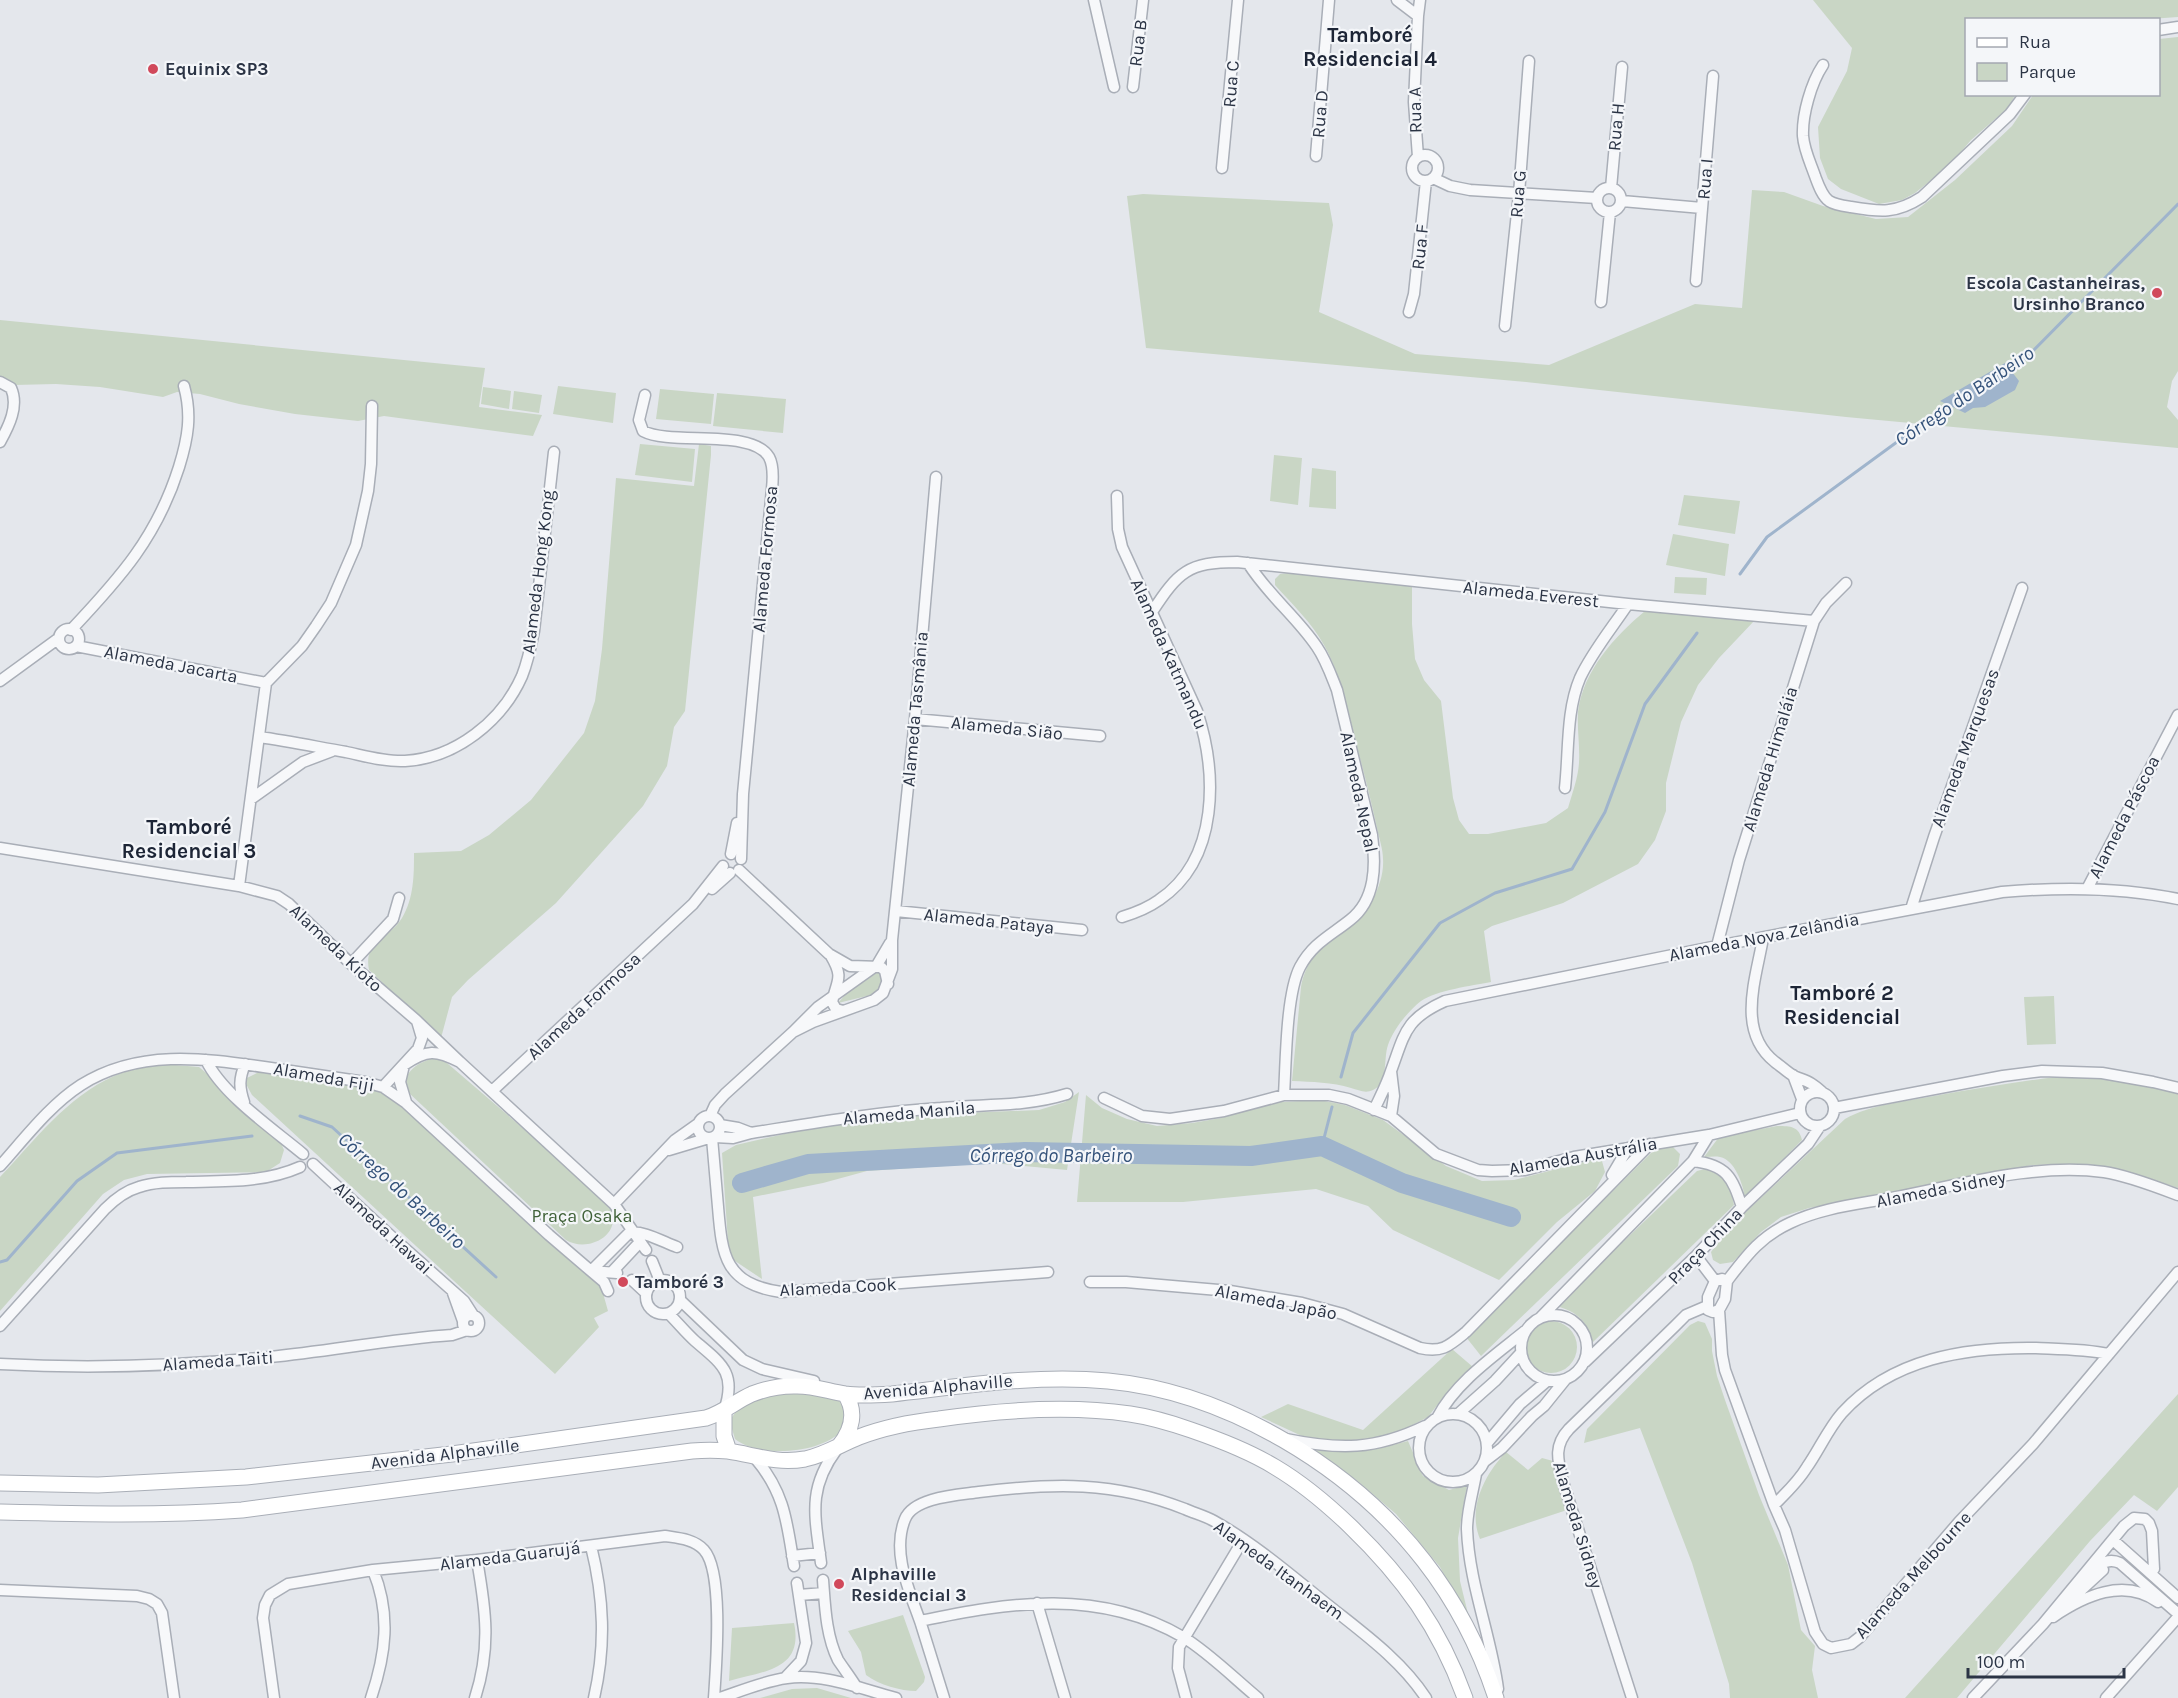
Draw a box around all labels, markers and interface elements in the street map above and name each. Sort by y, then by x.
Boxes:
street label: Rua B [1124,18,1152,68]
legend [1965,18,2160,96]
district label: Tamboré Residencial 4 [1303,23,1438,71]
text: Rua [2019,31,2051,53]
place label: Equinix SP3 [165,58,268,80]
street label: Rua C [1218,60,1244,108]
text: Parque [2019,61,2076,83]
marker: Equinix SP3 [146,62,160,76]
street label: Rua A [1404,87,1426,133]
street label: Rua D [1307,89,1333,139]
street label: Rua H [1603,102,1629,152]
street label: Rua I [1692,158,1718,200]
street label: Rua G [1505,169,1531,219]
street label: Rua F [1407,223,1433,271]
place label: Escola Castanheiras, Ursinho Branco [1966,272,2145,315]
marker: Escola Castanheiras, Ursinho Branco [2150,286,2164,300]
water label: Córrego do Barbeiro [1890,341,2038,451]
street label: Alameda Formosa [748,485,782,633]
street label: Alameda Hong Kong [517,489,559,655]
street label: Alameda Katmandu [1126,575,1212,733]
street label: Alameda Everest [1462,576,1600,612]
street label: Alameda Tasmânia [897,630,933,788]
street label: Alameda Jacarta [102,640,240,688]
street label: Alameda Marquesas [1926,666,2004,830]
street label: Alameda Himaláia [1737,684,1803,834]
street label: Alameda Sião [950,711,1064,745]
street label: Alameda Nepal [1335,729,1383,855]
street label: Alameda Páscoa [2084,752,2164,882]
district label: Tamboré Residencial 3 [122,815,256,863]
street label: Alameda Kioto [285,899,387,997]
street label: Alameda Pataya [923,903,1055,939]
street label: Alameda Nova Zelândia [1667,908,1861,966]
street label: Alameda Formosa [523,948,645,1064]
district label: Tamboré 2 Residencial [1784,981,1900,1029]
street label: Alameda Fiji [272,1057,376,1097]
street label: Alameda Manila [842,1096,976,1130]
water label: Córrego do Barbeiro [333,1127,470,1254]
street label: Alameda Austrália [1507,1132,1659,1180]
water label: Córrego do Barbeiro [970,1144,1133,1167]
street label: Alameda Sidney [1874,1166,2008,1212]
street label: Alameda Hawai [329,1177,437,1279]
street label: Praça China [1663,1203,1747,1289]
park label: Praça Osaka [532,1205,632,1227]
place label: Tamboré 3 [635,1271,724,1293]
street label: Alameda Cook [779,1273,897,1301]
marker: Tamboré 3 [616,1275,630,1289]
street label: Alameda Japão [1213,1279,1339,1325]
street label: Alameda Taiti [162,1346,274,1376]
street label: Avenida Alphaville [862,1370,1014,1404]
street label: Avenida Alphaville [369,1434,521,1474]
street label: Alameda Sidney [1548,1459,1608,1592]
street label: Alameda Melbourne [1850,1507,1976,1643]
street label: Alameda Itanhaem [1210,1515,1348,1625]
street label: Alameda Guarujá [438,1536,582,1576]
place label: Alphaville Residencial 3 [851,1563,967,1606]
marker: Alphaville Residencial 3 [832,1577,846,1591]
scale bar [1968,1641,2124,1679]
text: 100 m [1977,1651,2025,1673]

